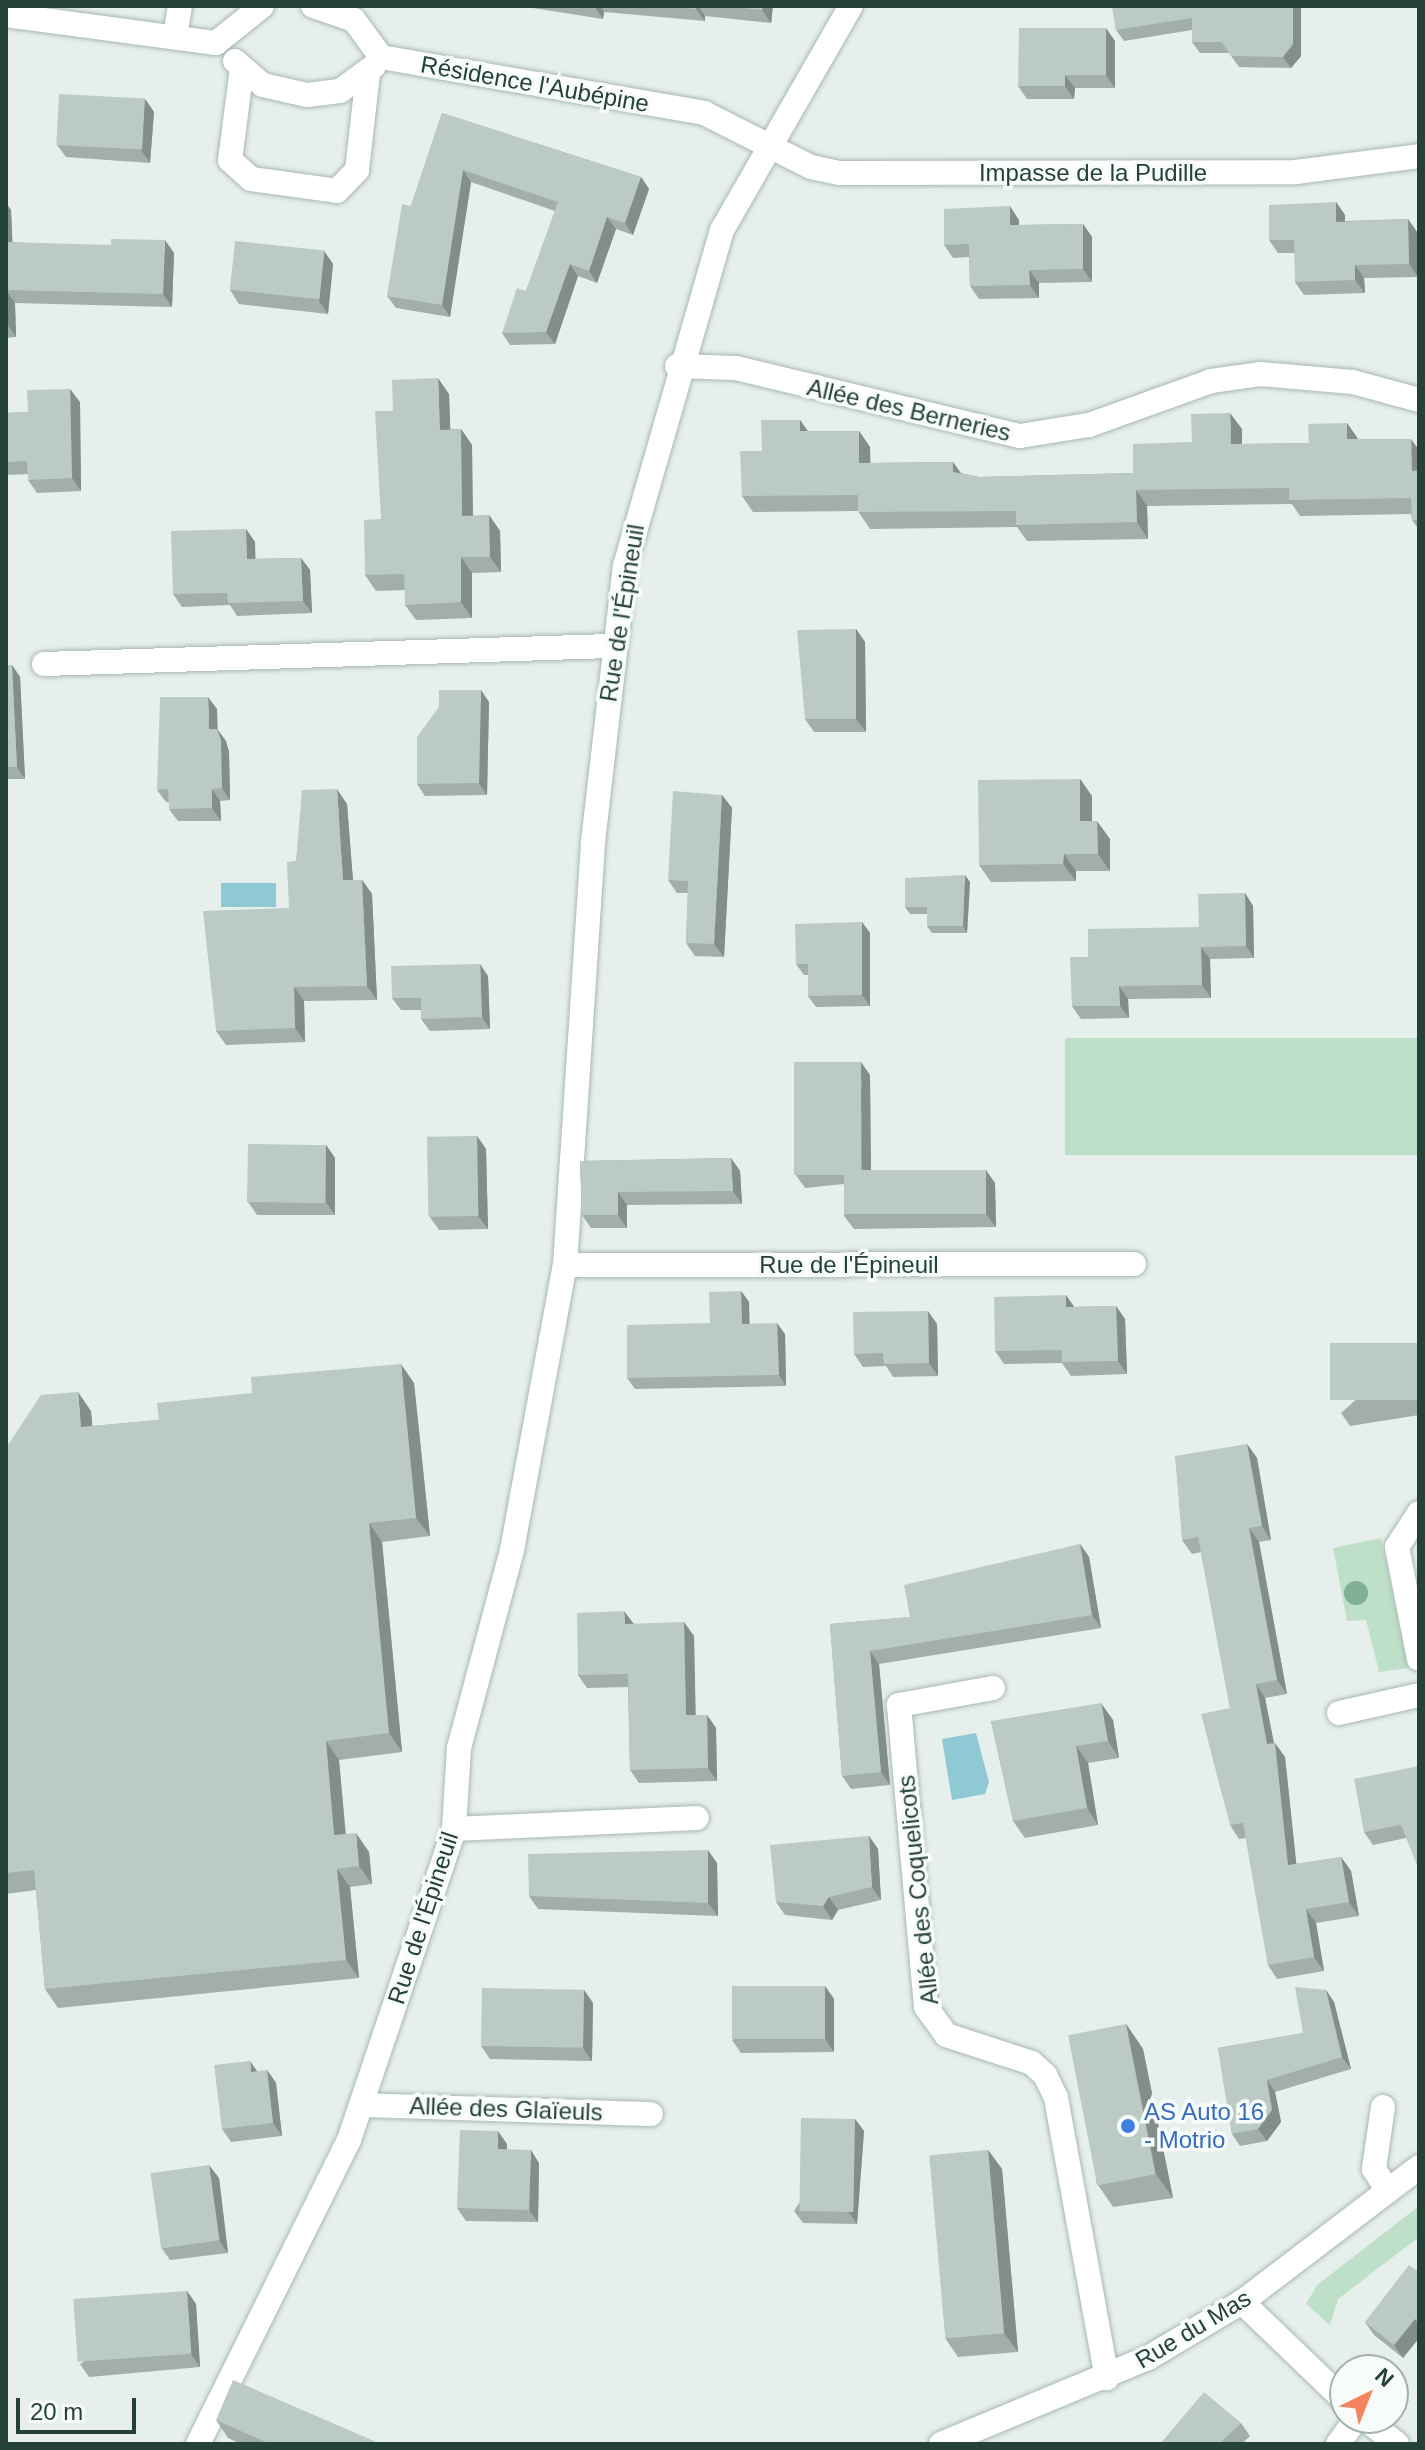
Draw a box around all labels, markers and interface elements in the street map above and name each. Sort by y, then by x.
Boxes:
street label: Résidence l'Aubépine [419,50,651,118]
street label: Impasse de la Pudille [979,159,1207,187]
street label: Allée des Berneries [804,373,1014,447]
street label: Rue de l'Épineuil [594,522,650,704]
street label: Rue de l'Épineuil [759,1251,939,1279]
street label: Allée des Coquelicots [892,1774,944,2006]
street label: Rue de l'Épineuil [382,1828,464,2008]
street label: Allée des Glaïeuls [409,2091,603,2127]
place label: AS Auto 16 - Motrio [1144,2098,1265,2154]
marker: AS Auto 16 - Motrio [1119,2117,1137,2135]
street label: Rue du Mas [1130,2283,1256,2375]
north arrow [1329,2354,1409,2434]
text: N [1370,2363,1399,2392]
scale bar [20,2382,140,2432]
text: 20 m [30,2398,83,2425]

